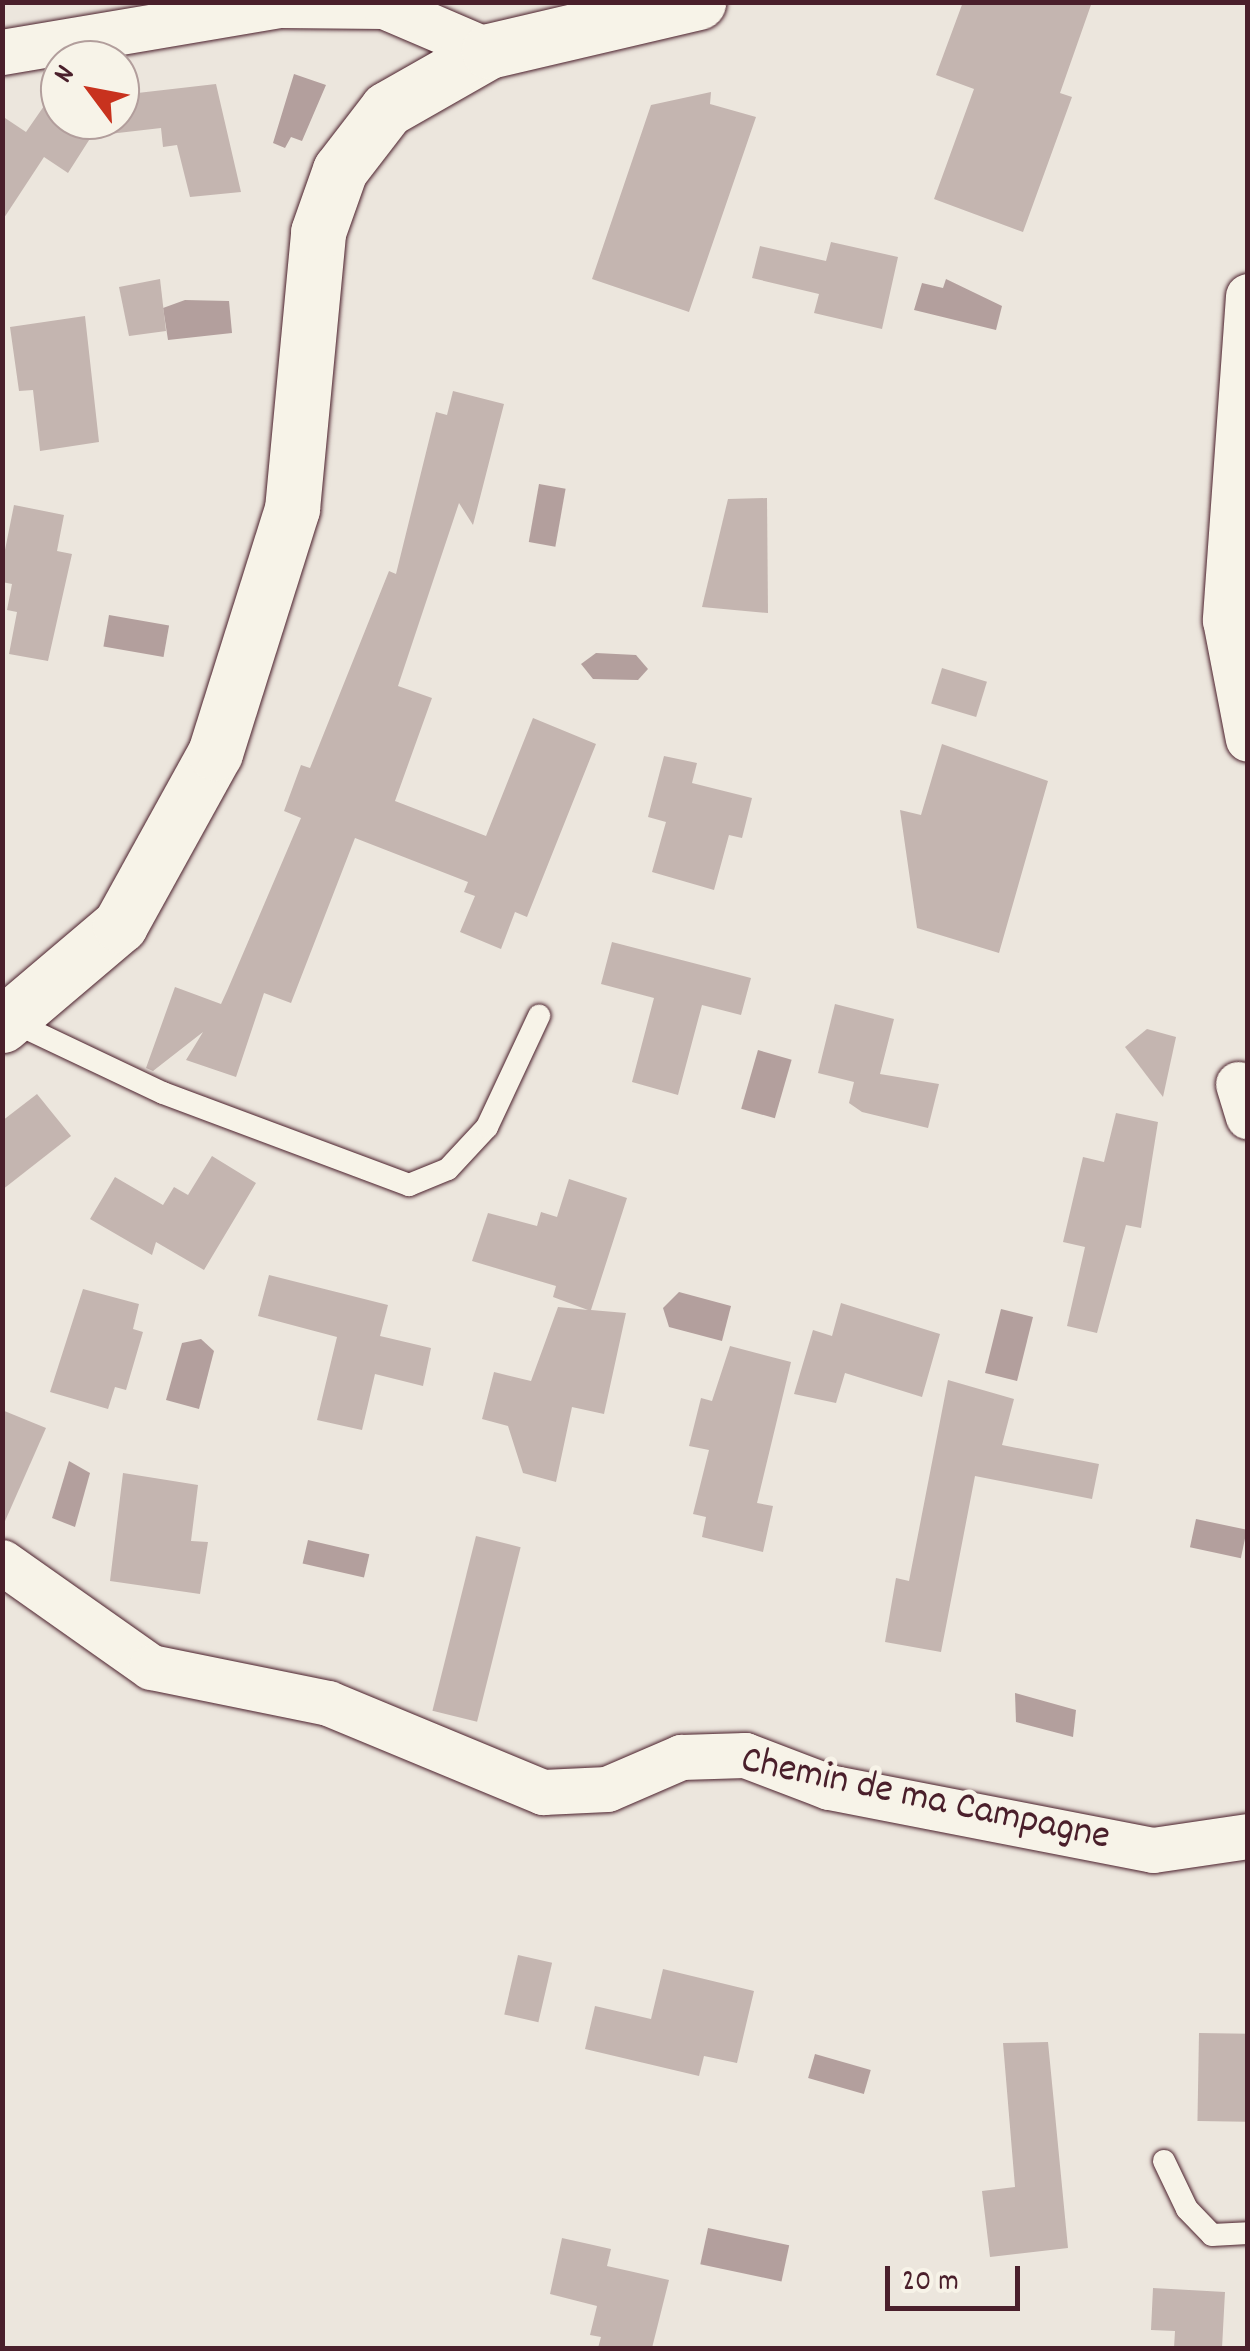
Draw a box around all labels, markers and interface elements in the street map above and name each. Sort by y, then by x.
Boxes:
north arrow [40,40,140,140]
text: N [46,59,87,92]
street label: Chemin de ma Campagne [736,1738,1114,1864]
scale bar [890,2246,1025,2308]
text: 20 m [902,2262,959,2305]

